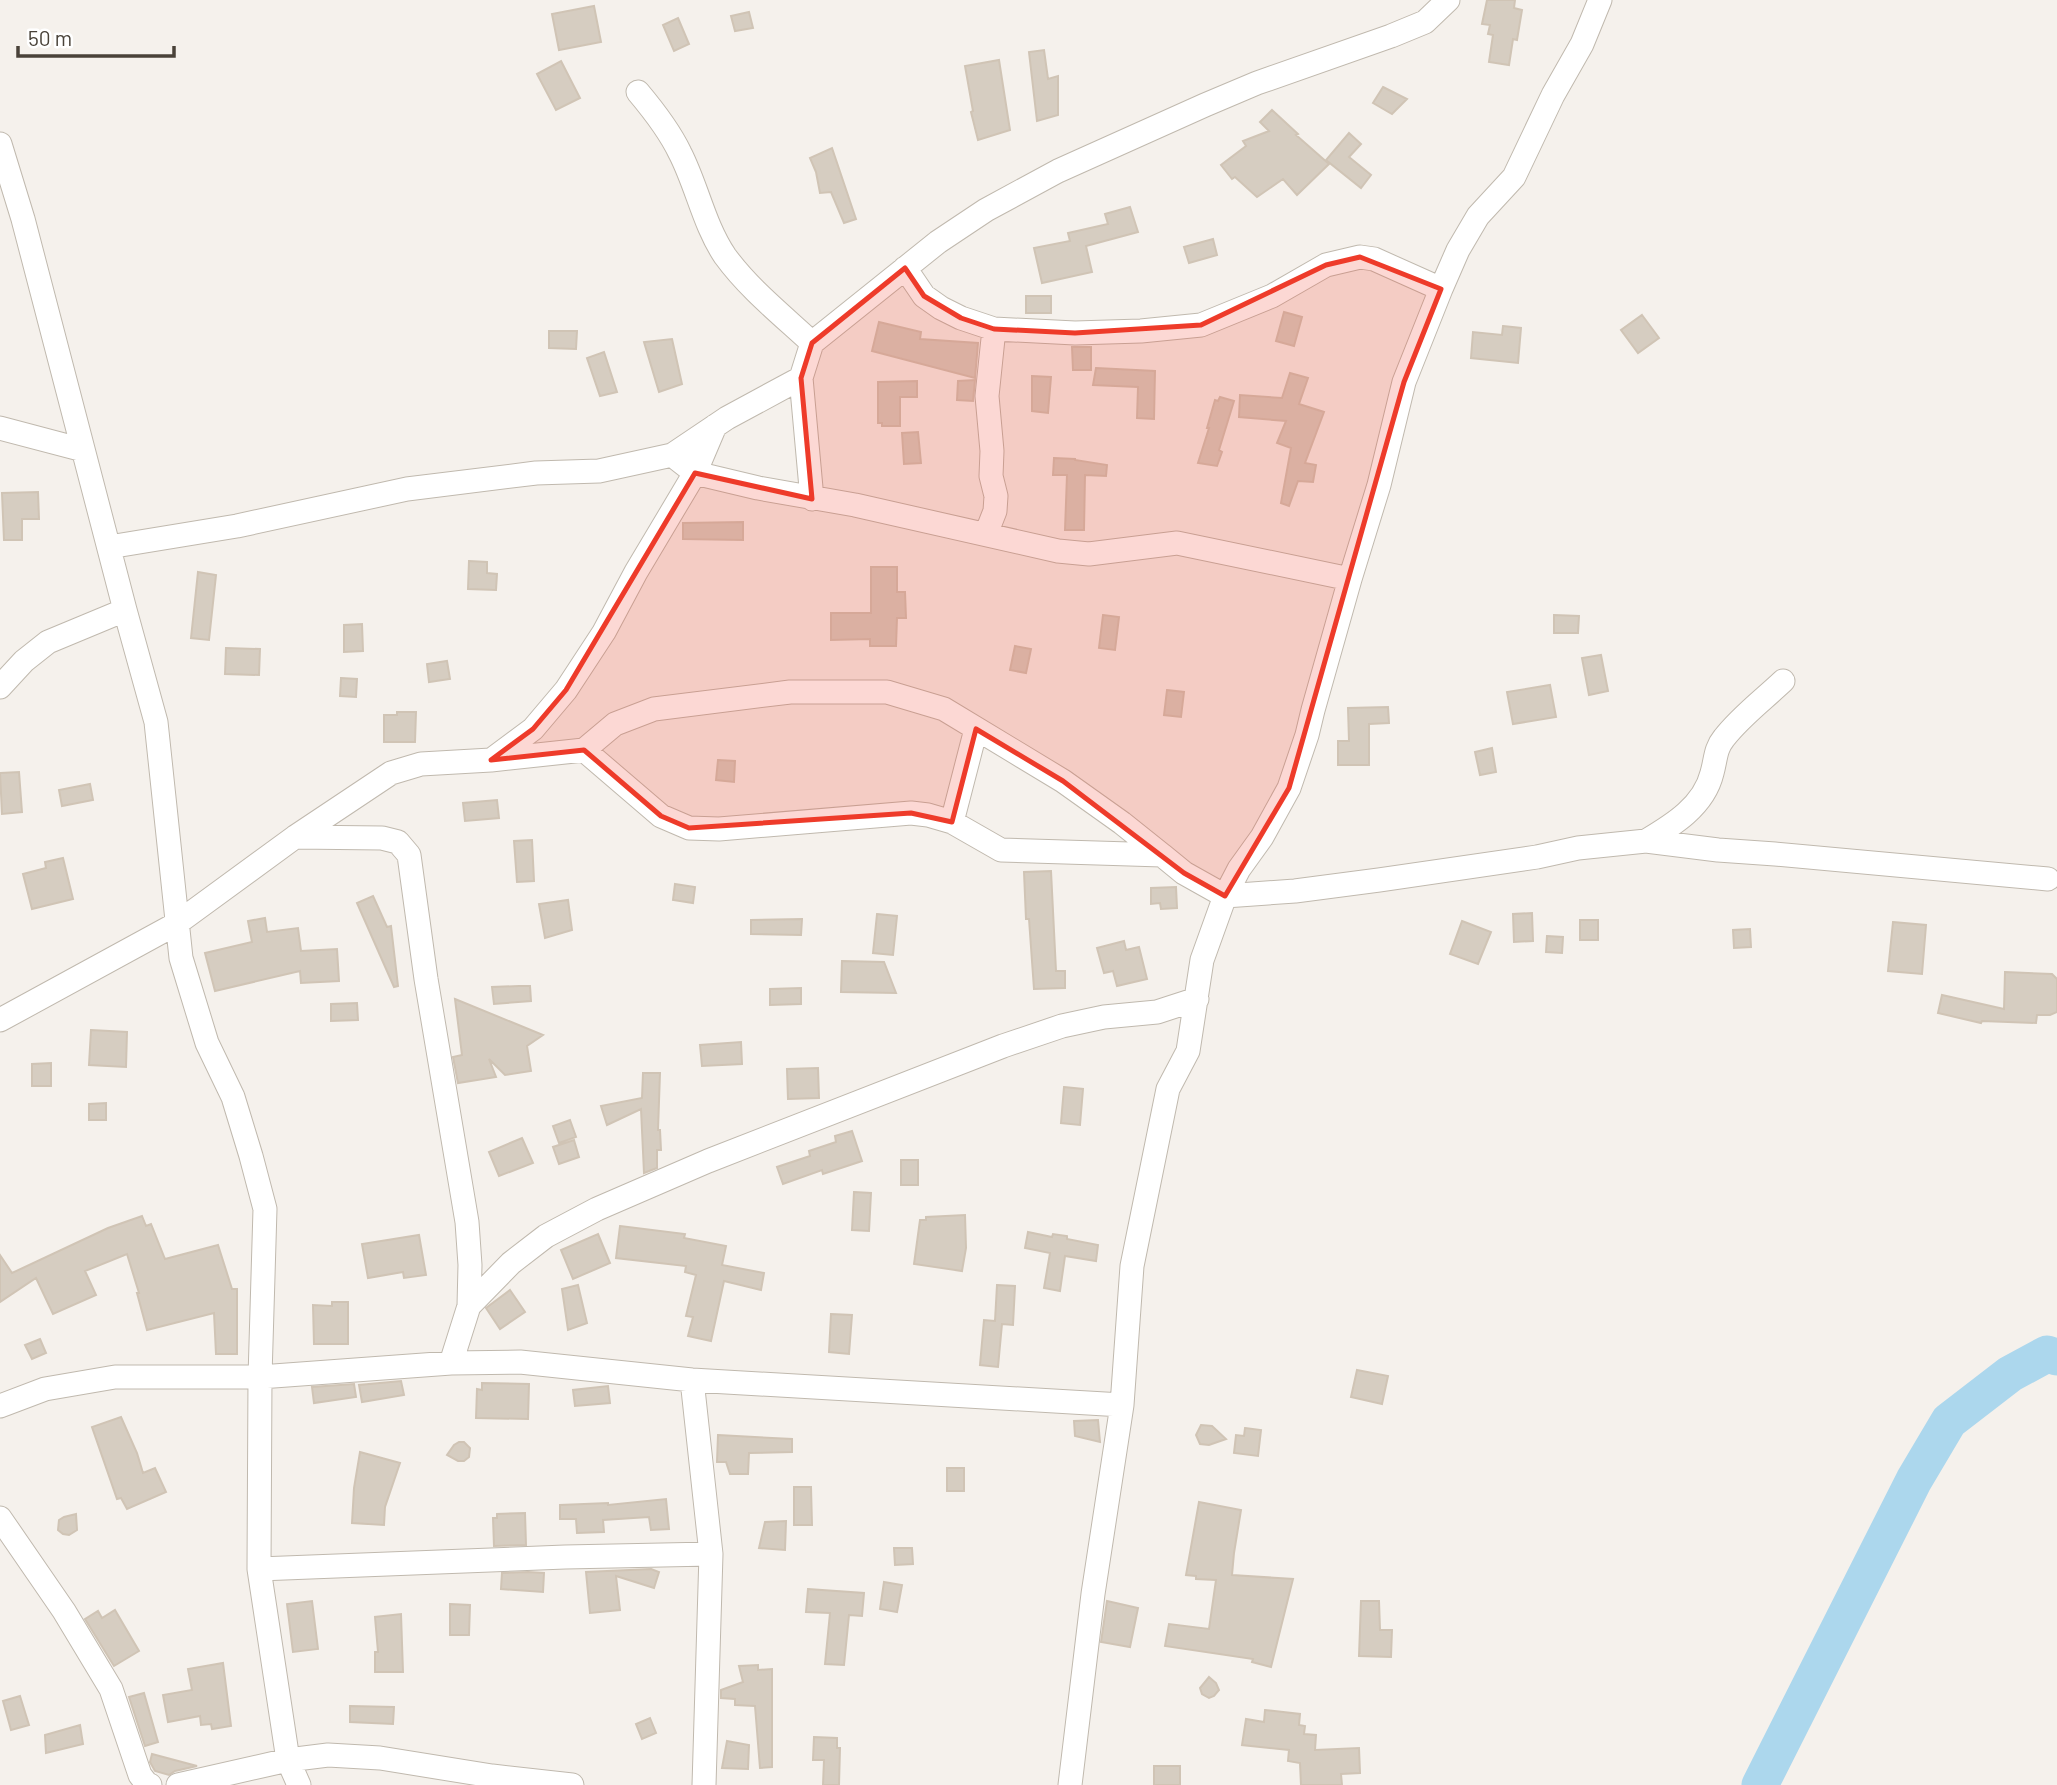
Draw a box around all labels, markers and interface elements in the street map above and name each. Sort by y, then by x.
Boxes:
scale bar [18,14,173,58]
text: 50 m [28,25,72,50]

